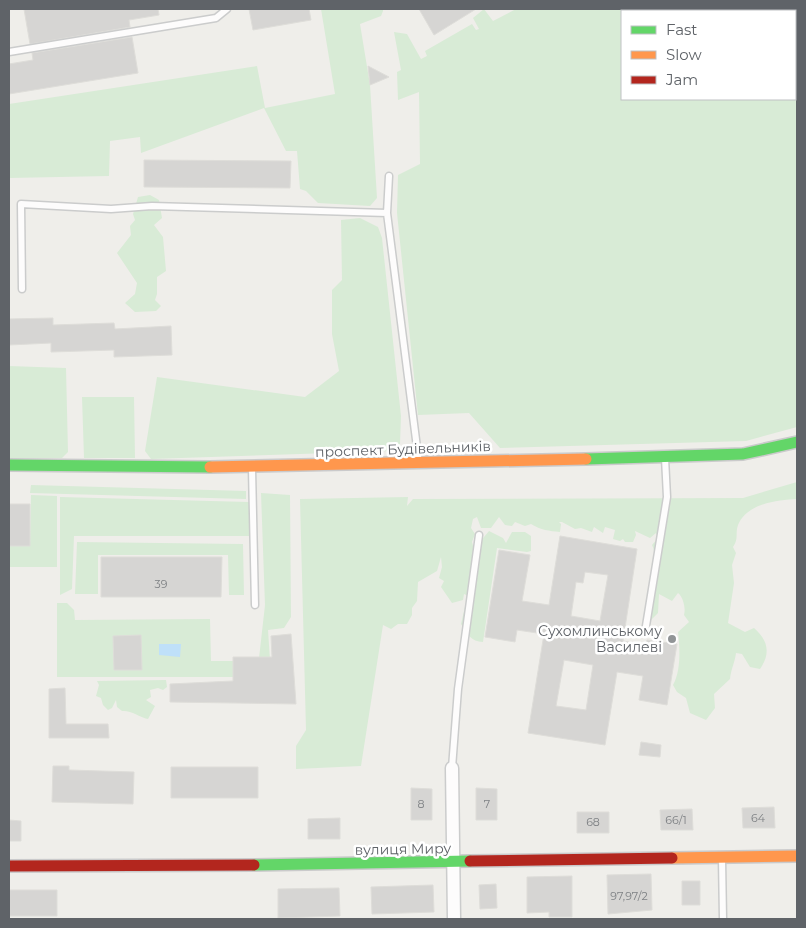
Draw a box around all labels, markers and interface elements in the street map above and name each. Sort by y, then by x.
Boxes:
legend [621,10,796,100]
text: Fast [666,20,697,39]
text: Slow [666,45,702,64]
text: Jam [665,70,698,89]
street label: проспект Будівельників [315,437,491,461]
house number: 39 [155,577,168,591]
place label: Сухомлинському Василеві [538,622,662,656]
marker: Сухомлинському Василеві [666,633,678,645]
house number: 8 [417,797,425,811]
house number: 7 [484,797,490,811]
house number: 64 [751,811,766,825]
house number: 66/1 [665,813,687,827]
house number: 68 [586,815,600,829]
street label: вулиця Миру [355,839,452,859]
house number: 97,97/2 [610,889,648,903]

